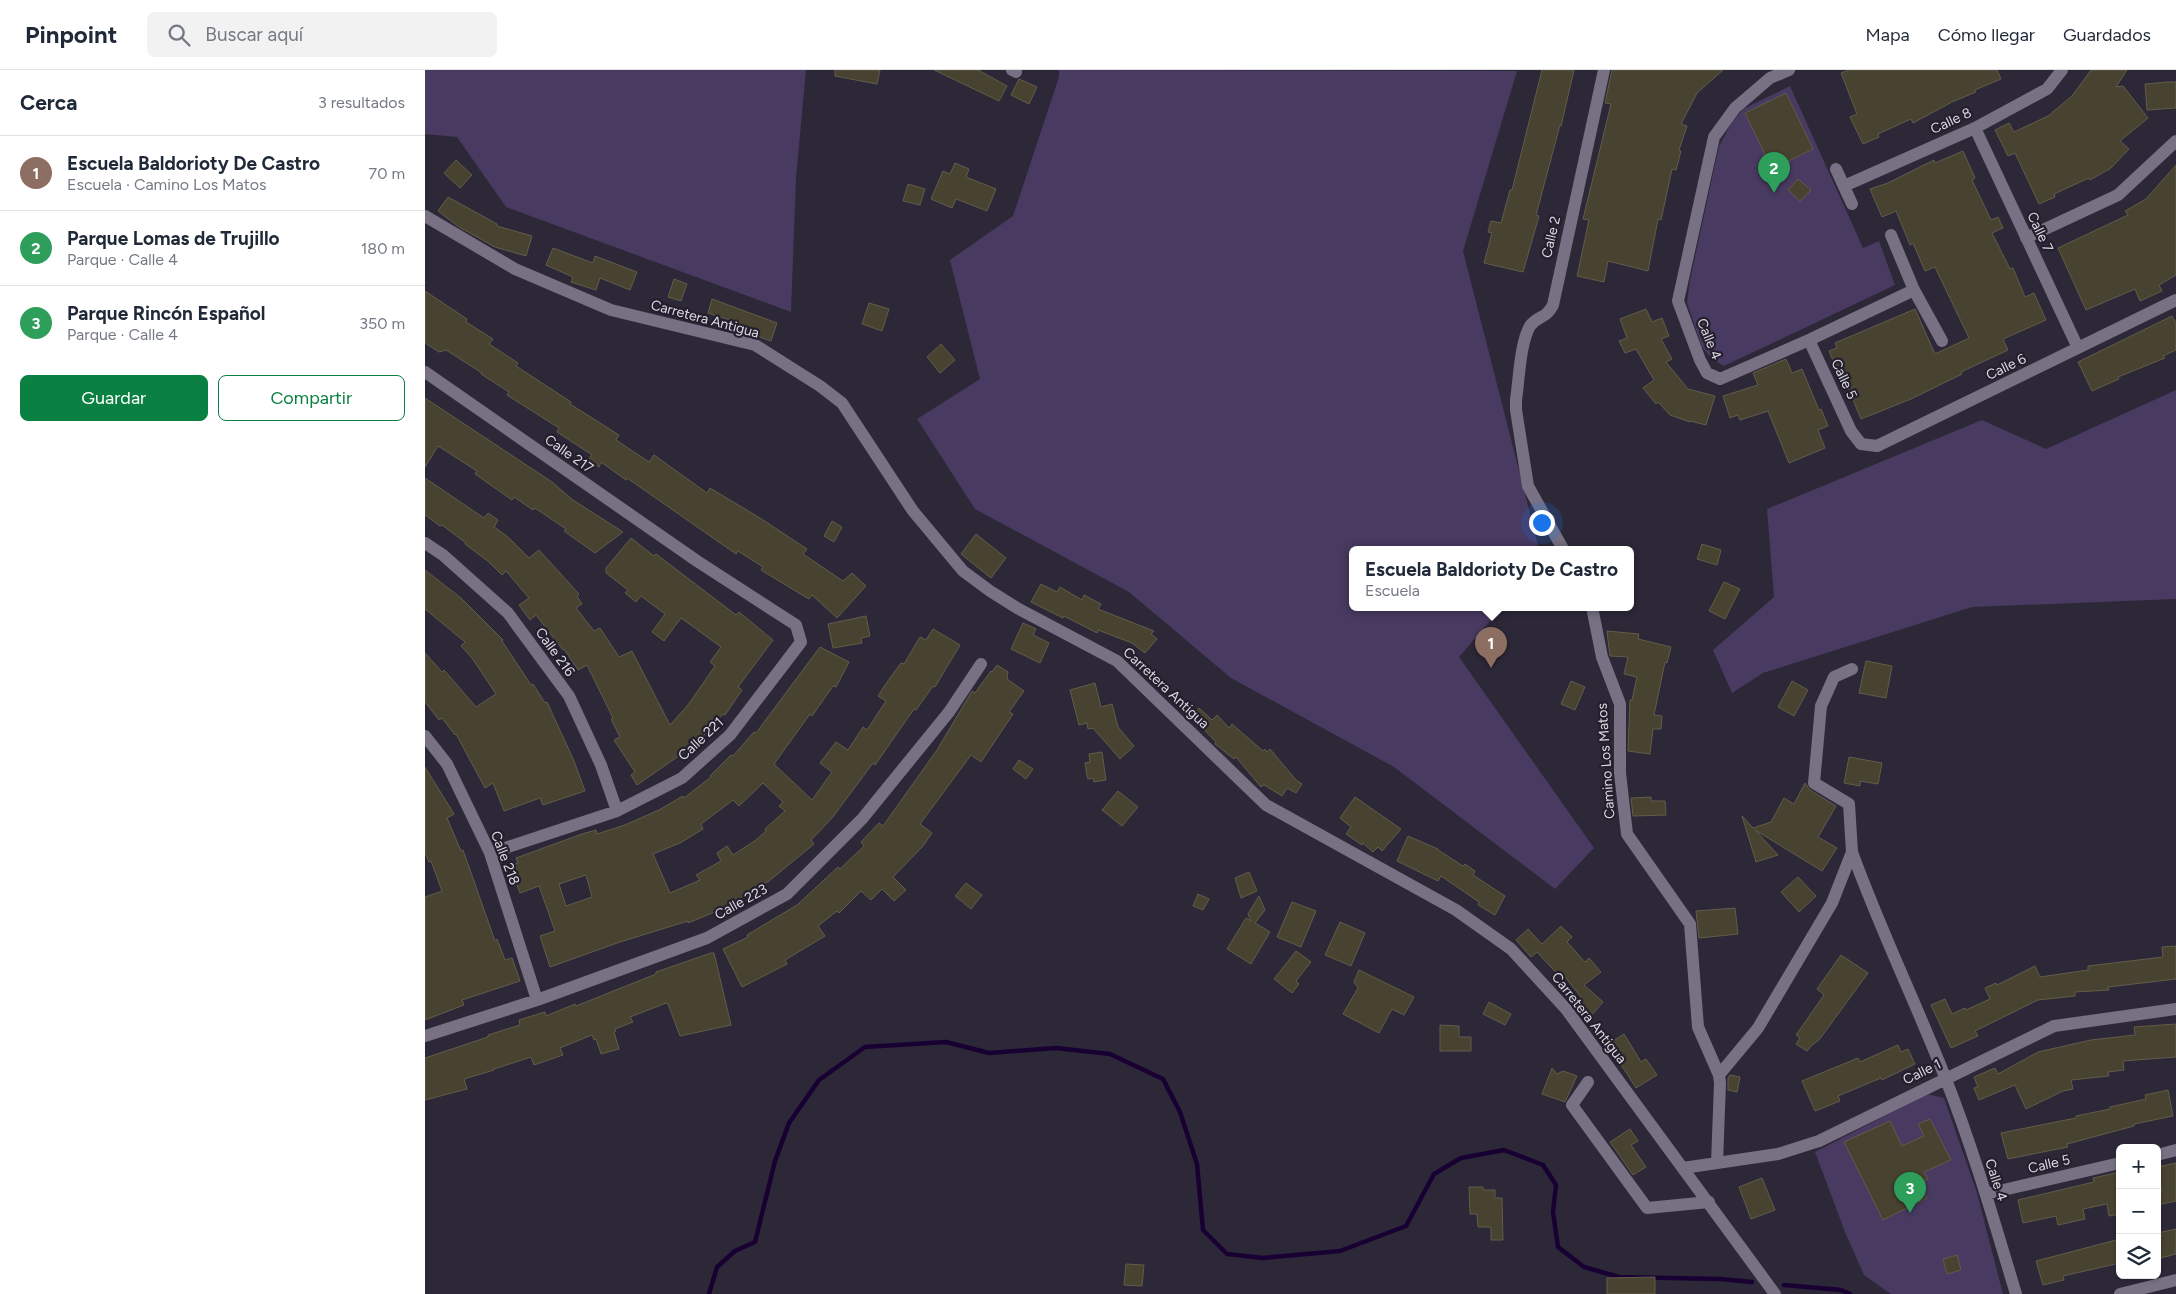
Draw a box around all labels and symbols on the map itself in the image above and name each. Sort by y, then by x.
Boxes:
street label: Calle 8 [1928,104,1974,138]
pin: 2 [1758,152,1790,193]
street label: Calle 7 [2023,209,2057,255]
street label: Calle 2 [1538,214,1564,260]
street label: Carretera Antigua [649,296,761,342]
street label: Calle 4 [1693,316,1725,362]
street label: Calle 6 [1983,350,2029,384]
street label: Calle 5 [1827,356,1861,402]
street label: Calle 217 [541,431,597,477]
your location [1529,510,1555,536]
street label: Calle 216 [532,624,578,680]
pin: 1 [1475,627,1507,668]
street label: Carretera Antigua [1119,644,1213,732]
street label: Camino Los Matos [1593,703,1619,819]
street label: Calle 221 [675,714,727,764]
street label: Calle 218 [487,828,523,888]
street label: Calle 223 [712,881,770,923]
street label: Carretera Antigua [1548,969,1630,1067]
street label: Calle 1 [1900,1056,1944,1088]
street label: Calle 5 [2026,1151,2072,1177]
street label: Calle 4 [1981,1157,2011,1203]
pin: 3 [1894,1172,1926,1213]

